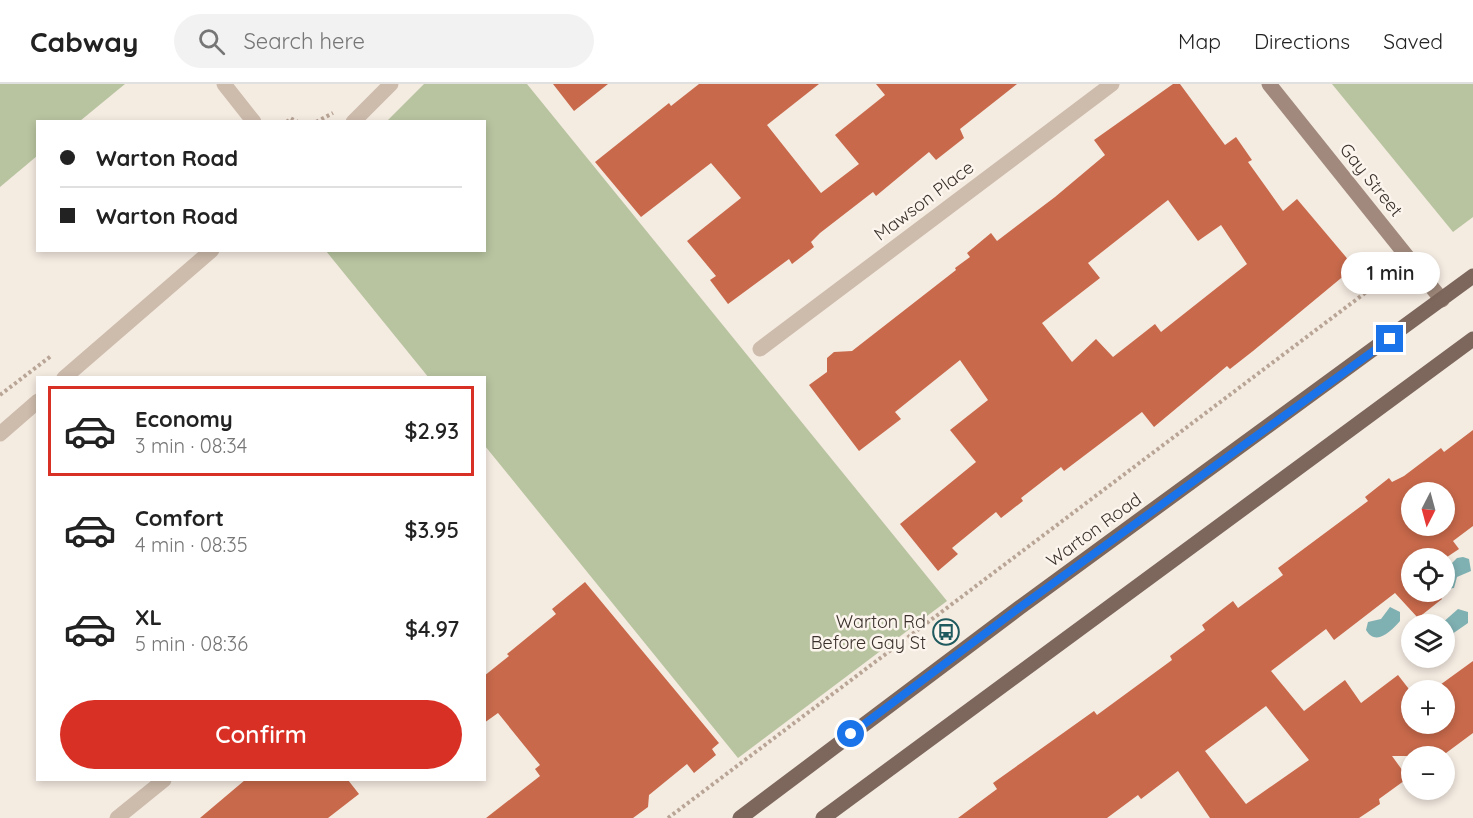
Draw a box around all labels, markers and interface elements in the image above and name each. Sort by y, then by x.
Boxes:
search box [174,14,594,68]
text: Cabway [30,24,138,59]
icon: search [195,25,228,58]
text: Search here [243,27,365,55]
text: Map [1178,28,1221,54]
text: Directions [1254,28,1350,54]
text: Saved [1383,28,1443,54]
street label: Gay Street [1335,138,1408,221]
text: Warton Road [96,144,238,172]
street label: Mawson Place [869,156,978,246]
text: Warton Road [96,202,238,230]
callout: 1 min [1340,252,1440,294]
text: 1 min [1367,260,1414,285]
route end [1376,325,1403,352]
icon: car [63,404,117,458]
text: Economy [135,405,233,433]
text: $2.93 [405,417,459,445]
text: 3 min · 08:34 [135,433,247,458]
north arrow [1401,482,1455,536]
map controls [1401,482,1455,800]
street label: Warton Road [1042,487,1146,572]
icon: car [63,503,117,557]
text: Comfort [135,504,224,532]
text: $3.95 [405,516,459,544]
text: 4 min · 08:35 [135,532,248,557]
button: locate [1401,548,1455,602]
icon: car [63,602,117,656]
text: XL [135,603,162,631]
place label: Warton Rd Before Gay St [811,610,926,654]
button: layers [1401,614,1455,668]
text: $4.97 [405,615,459,643]
bus stop icon: Warton Rd Before Gay St [931,617,961,647]
text: 5 min · 08:36 [135,631,248,656]
button: + [1401,680,1455,734]
button: Confirm [60,700,462,769]
route start [837,720,864,747]
button: − [1401,746,1455,800]

